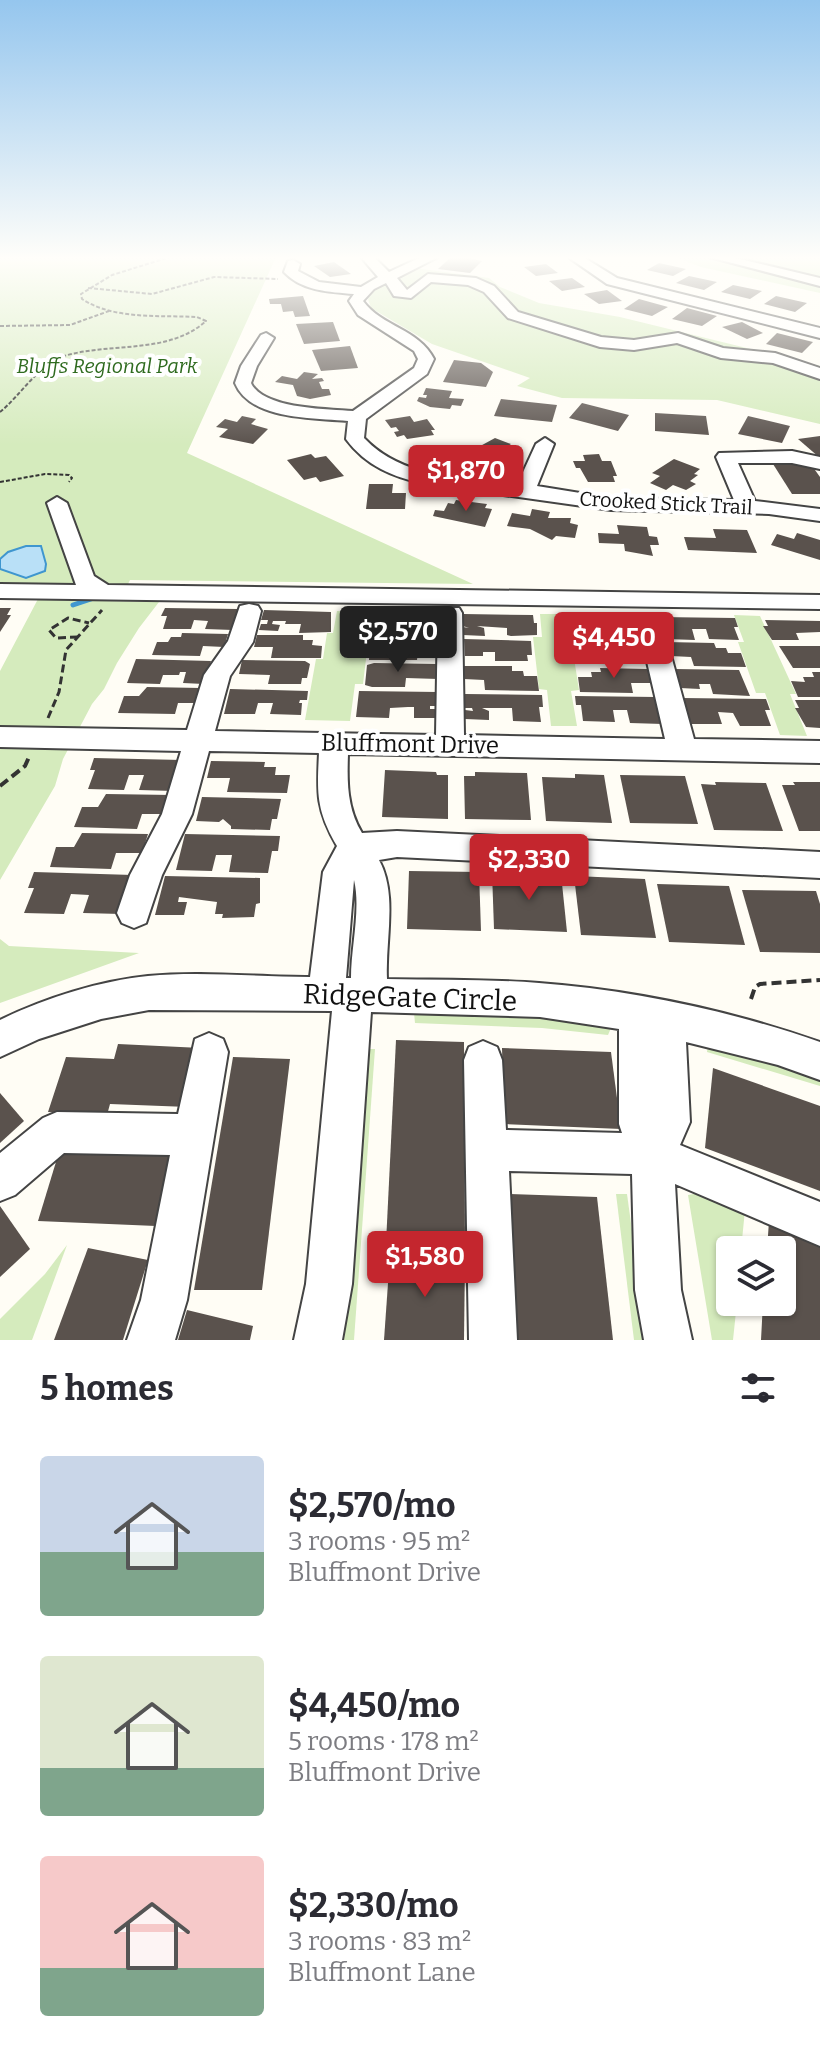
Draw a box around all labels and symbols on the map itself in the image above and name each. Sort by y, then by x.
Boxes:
park label: Bluffs Regional Park [16,354,198,378]
pin: $1,870 [401,445,531,513]
street label: Crooked Stick Trail [579,486,753,520]
pin: $2,570 [333,606,463,674]
pin: $4,450 [549,612,679,680]
street label: Bluffmont Drive [321,728,499,760]
pin: $2,330 [464,834,594,902]
street label: RidgeGate Circle [302,977,518,1018]
pin: $1,580 [360,1231,490,1299]

